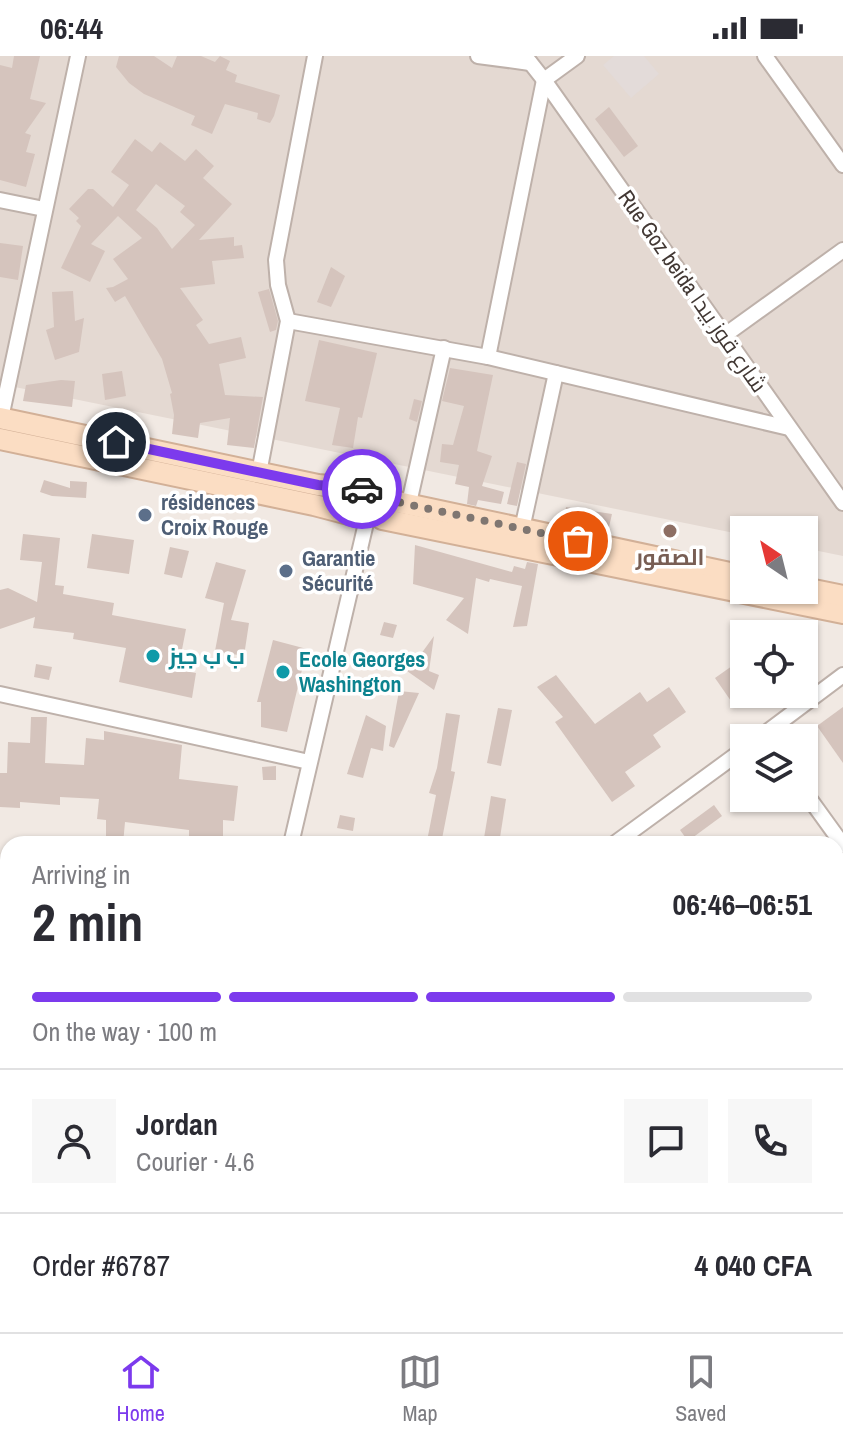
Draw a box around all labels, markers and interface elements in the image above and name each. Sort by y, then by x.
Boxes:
text: 06:44 [40,8,103,48]
street label: Rue Goz beida شارع قوز بيدا [612,184,774,398]
pin [82,408,150,476]
icon: home [94,420,138,464]
courier [322,449,402,529]
icon: car [340,467,384,511]
place label: résidences Croix Rouge [161,487,268,542]
marker: résidences Croix Rouge [136,506,154,524]
pin [544,507,612,575]
north arrow [730,516,818,604]
map controls [730,516,818,812]
icon: bag [556,519,600,563]
marker: الصقور [661,522,679,540]
place label: الصقور [635,542,704,572]
place label: Garantie Sécurité [302,543,375,598]
marker: Garantie Sécurité [277,562,295,580]
button: locate [730,620,818,708]
place label: ب ب جيز [168,641,245,671]
place label: Ecole Georges Washington [299,644,425,699]
marker: ب ب جيز [144,647,162,665]
marker: Ecole Georges Washington [274,663,292,681]
button: layers [730,724,818,812]
text: Arriving in [32,857,130,892]
text: 06:46–06:51 [673,884,812,924]
text: 2 min [32,887,143,957]
text: On the way · 100 m [32,1014,217,1049]
button: person [32,1099,116,1183]
button: chat [624,1099,708,1183]
button: phone [728,1099,812,1183]
text: Jordan [136,1104,218,1144]
text: Courier · 4.6 [136,1144,255,1179]
text: Order #6787 [32,1245,170,1285]
text: 4 040 CFA [694,1245,812,1285]
tab: Home [117,1350,165,1428]
tab: Map [398,1350,442,1428]
tab: Saved [675,1350,726,1428]

